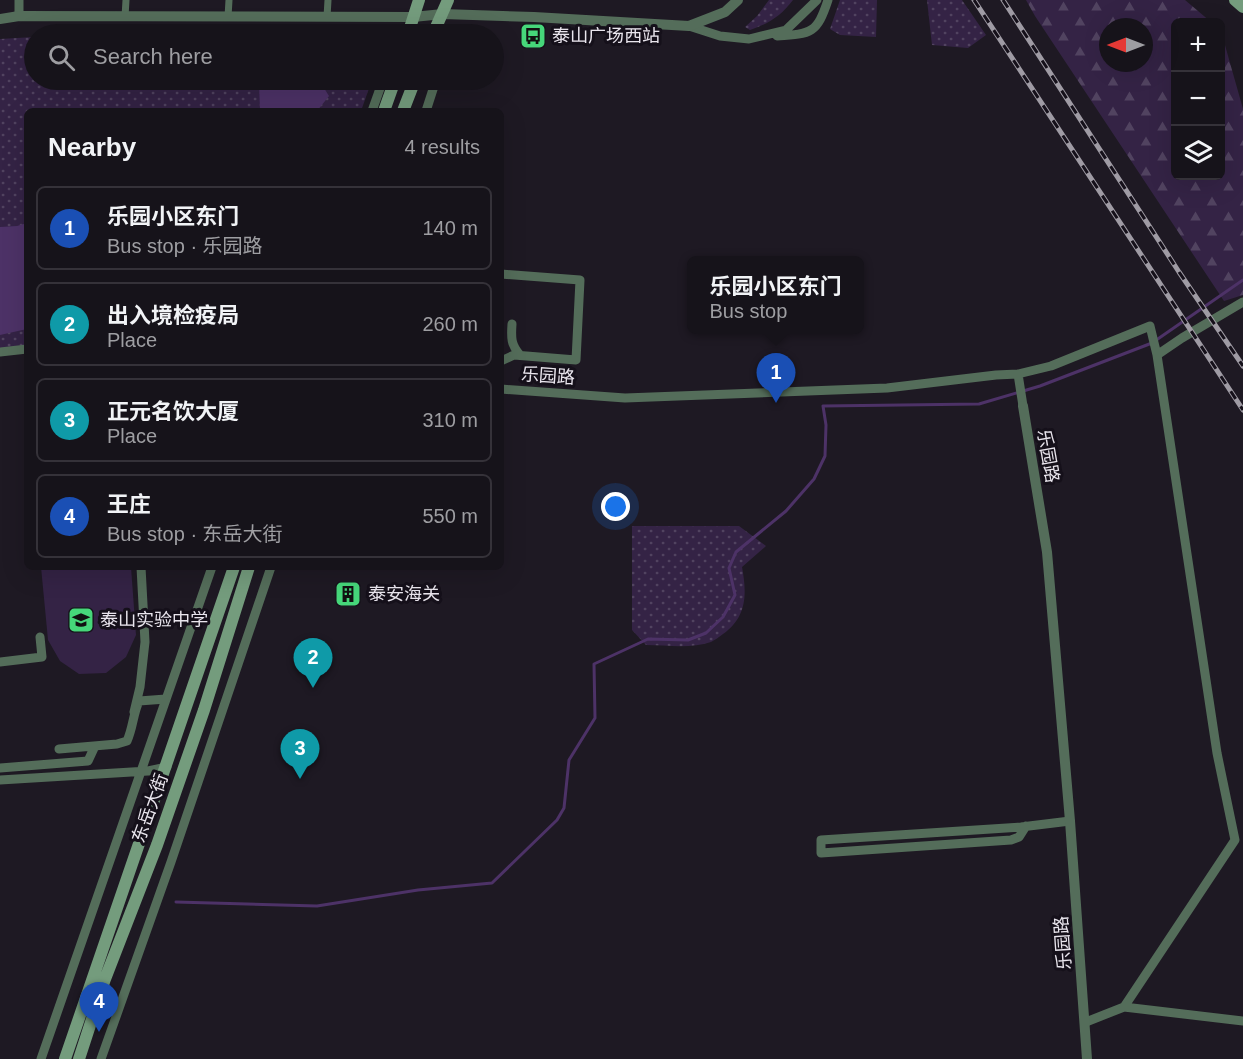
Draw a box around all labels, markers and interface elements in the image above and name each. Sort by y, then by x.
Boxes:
north arrow [1099,18,1153,72]
map controls [1171,18,1225,180]
button: + [1171,18,1225,72]
bus stop icon: 泰山广场西站 [518,21,548,51]
search box [24,24,504,90]
place label: 泰山广场西站 [552,26,660,46]
icon: search [45,41,78,74]
text: Search here [93,44,213,69]
button: − [1171,72,1225,126]
button: layers [1171,126,1225,180]
text: Nearby [48,132,136,162]
text: 4 results [404,136,480,158]
text: 乐园小区东门 [107,204,239,229]
text: 1 [64,217,75,239]
text: 140 m [422,217,478,239]
text: Bus stop · 乐园路 [107,235,263,257]
popup [687,256,864,334]
text: 乐园小区东门 [709,274,842,299]
text: Bus stop [709,300,787,322]
text: 出入境检疫局 [107,303,239,328]
text: 2 [64,313,75,335]
text: 260 m [422,313,478,335]
text: Place [107,329,157,351]
pin: 1 [756,354,796,403]
street label: 乐园路 [520,364,576,388]
text: 正元名饮大厦 [107,399,239,424]
text: 3 [64,409,75,431]
text: 310 m [422,409,478,431]
text: Place [107,425,157,447]
street label: 乐园路 [1033,428,1063,484]
text: 王庄 [107,492,151,517]
your location [601,492,630,521]
text: 4 [64,505,75,527]
text: 550 m [422,505,478,527]
text: Bus stop · 东岳大街 [107,523,283,545]
building icon: 泰安海关 [333,579,363,609]
place label: 泰安海关 [368,584,440,604]
school or university icon: 泰山实验中学 [66,605,96,635]
place label: 泰山实验中学 [100,610,208,630]
pin: 2 [294,638,332,688]
pin: 3 [280,730,320,779]
street label: 东岳大街 [128,771,172,845]
street label: 乐园路 [1051,915,1075,971]
pin: 4 [80,982,118,1032]

